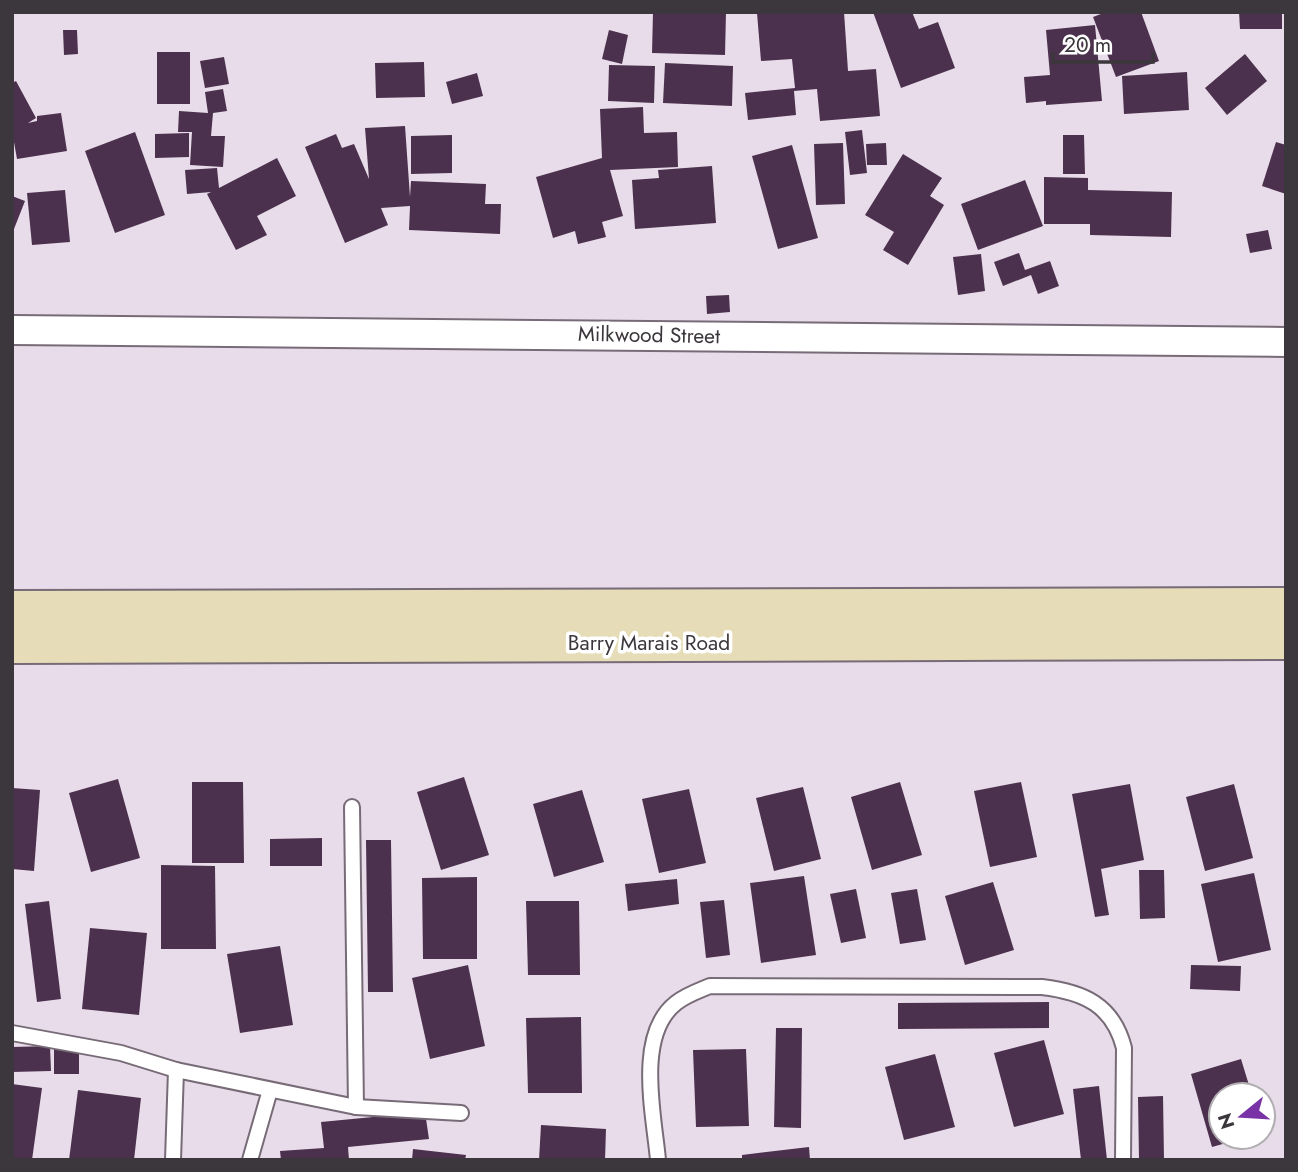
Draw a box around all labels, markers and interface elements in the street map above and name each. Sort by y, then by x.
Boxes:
scale bar [1053,21,1153,65]
text: 20 m [1064,30,1111,60]
street label: Milkwood Street [578,319,720,351]
street label: Barry Marais Road [568,628,730,658]
north arrow [1207,1081,1277,1151]
text: N [1211,1110,1241,1132]

